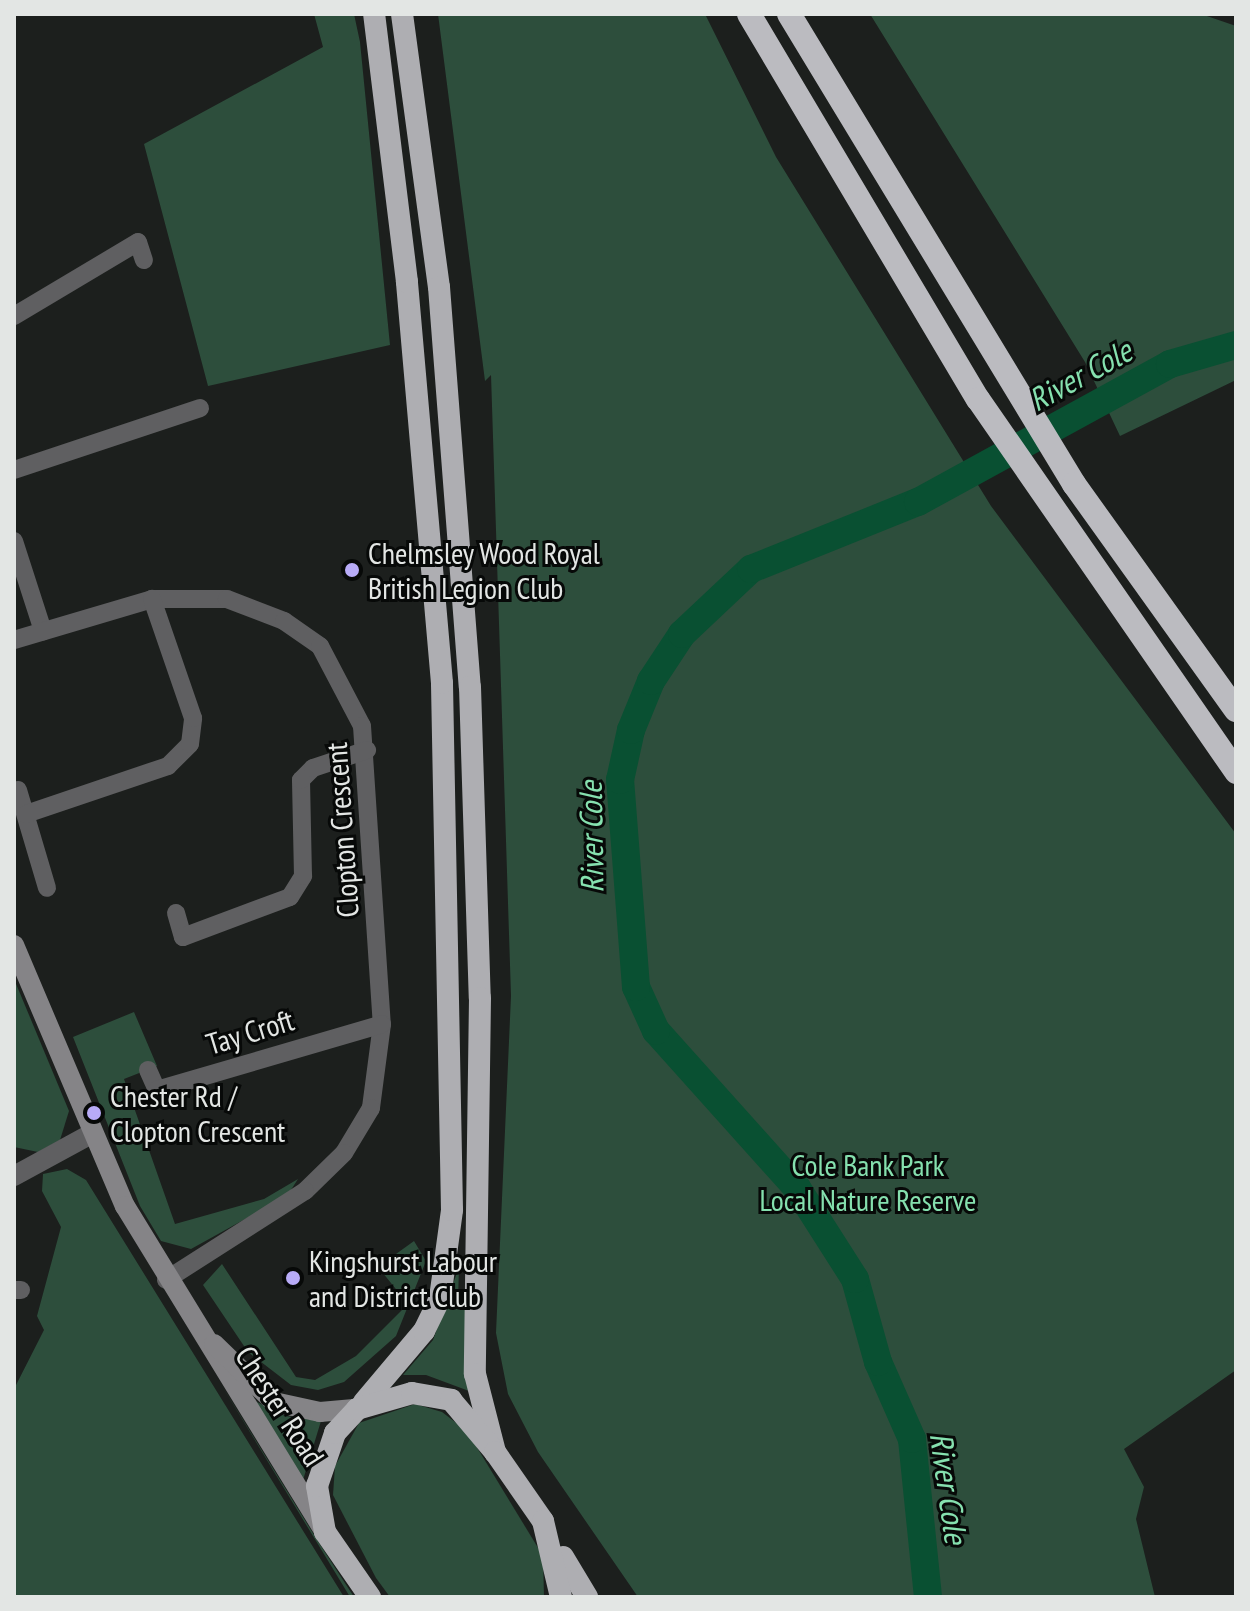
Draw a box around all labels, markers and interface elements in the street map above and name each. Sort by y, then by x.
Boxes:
water label: River Cole [1022,331,1138,419]
place label: Chelmsley Wood Royal British Legion Club [368,535,601,606]
marker: Chelmsley Wood Royal British Legion Club [343,561,361,579]
street label: Clopton Crescent [318,741,366,919]
water label: River Cole [571,781,611,893]
street label: Tay Croft [202,1002,298,1062]
place label: Chester Rd / Clopton Crescent [110,1078,285,1148]
marker: Chester Rd / Clopton Crescent [85,1104,103,1122]
park label: Cole Bank Park Local Nature Reserve [760,1147,976,1218]
place label: Kingshurst Labour and District Club [309,1243,497,1314]
marker: Kingshurst Labour and District Club [284,1269,302,1287]
street label: Chester Road [228,1339,332,1473]
water label: River Cole [922,1430,976,1546]

